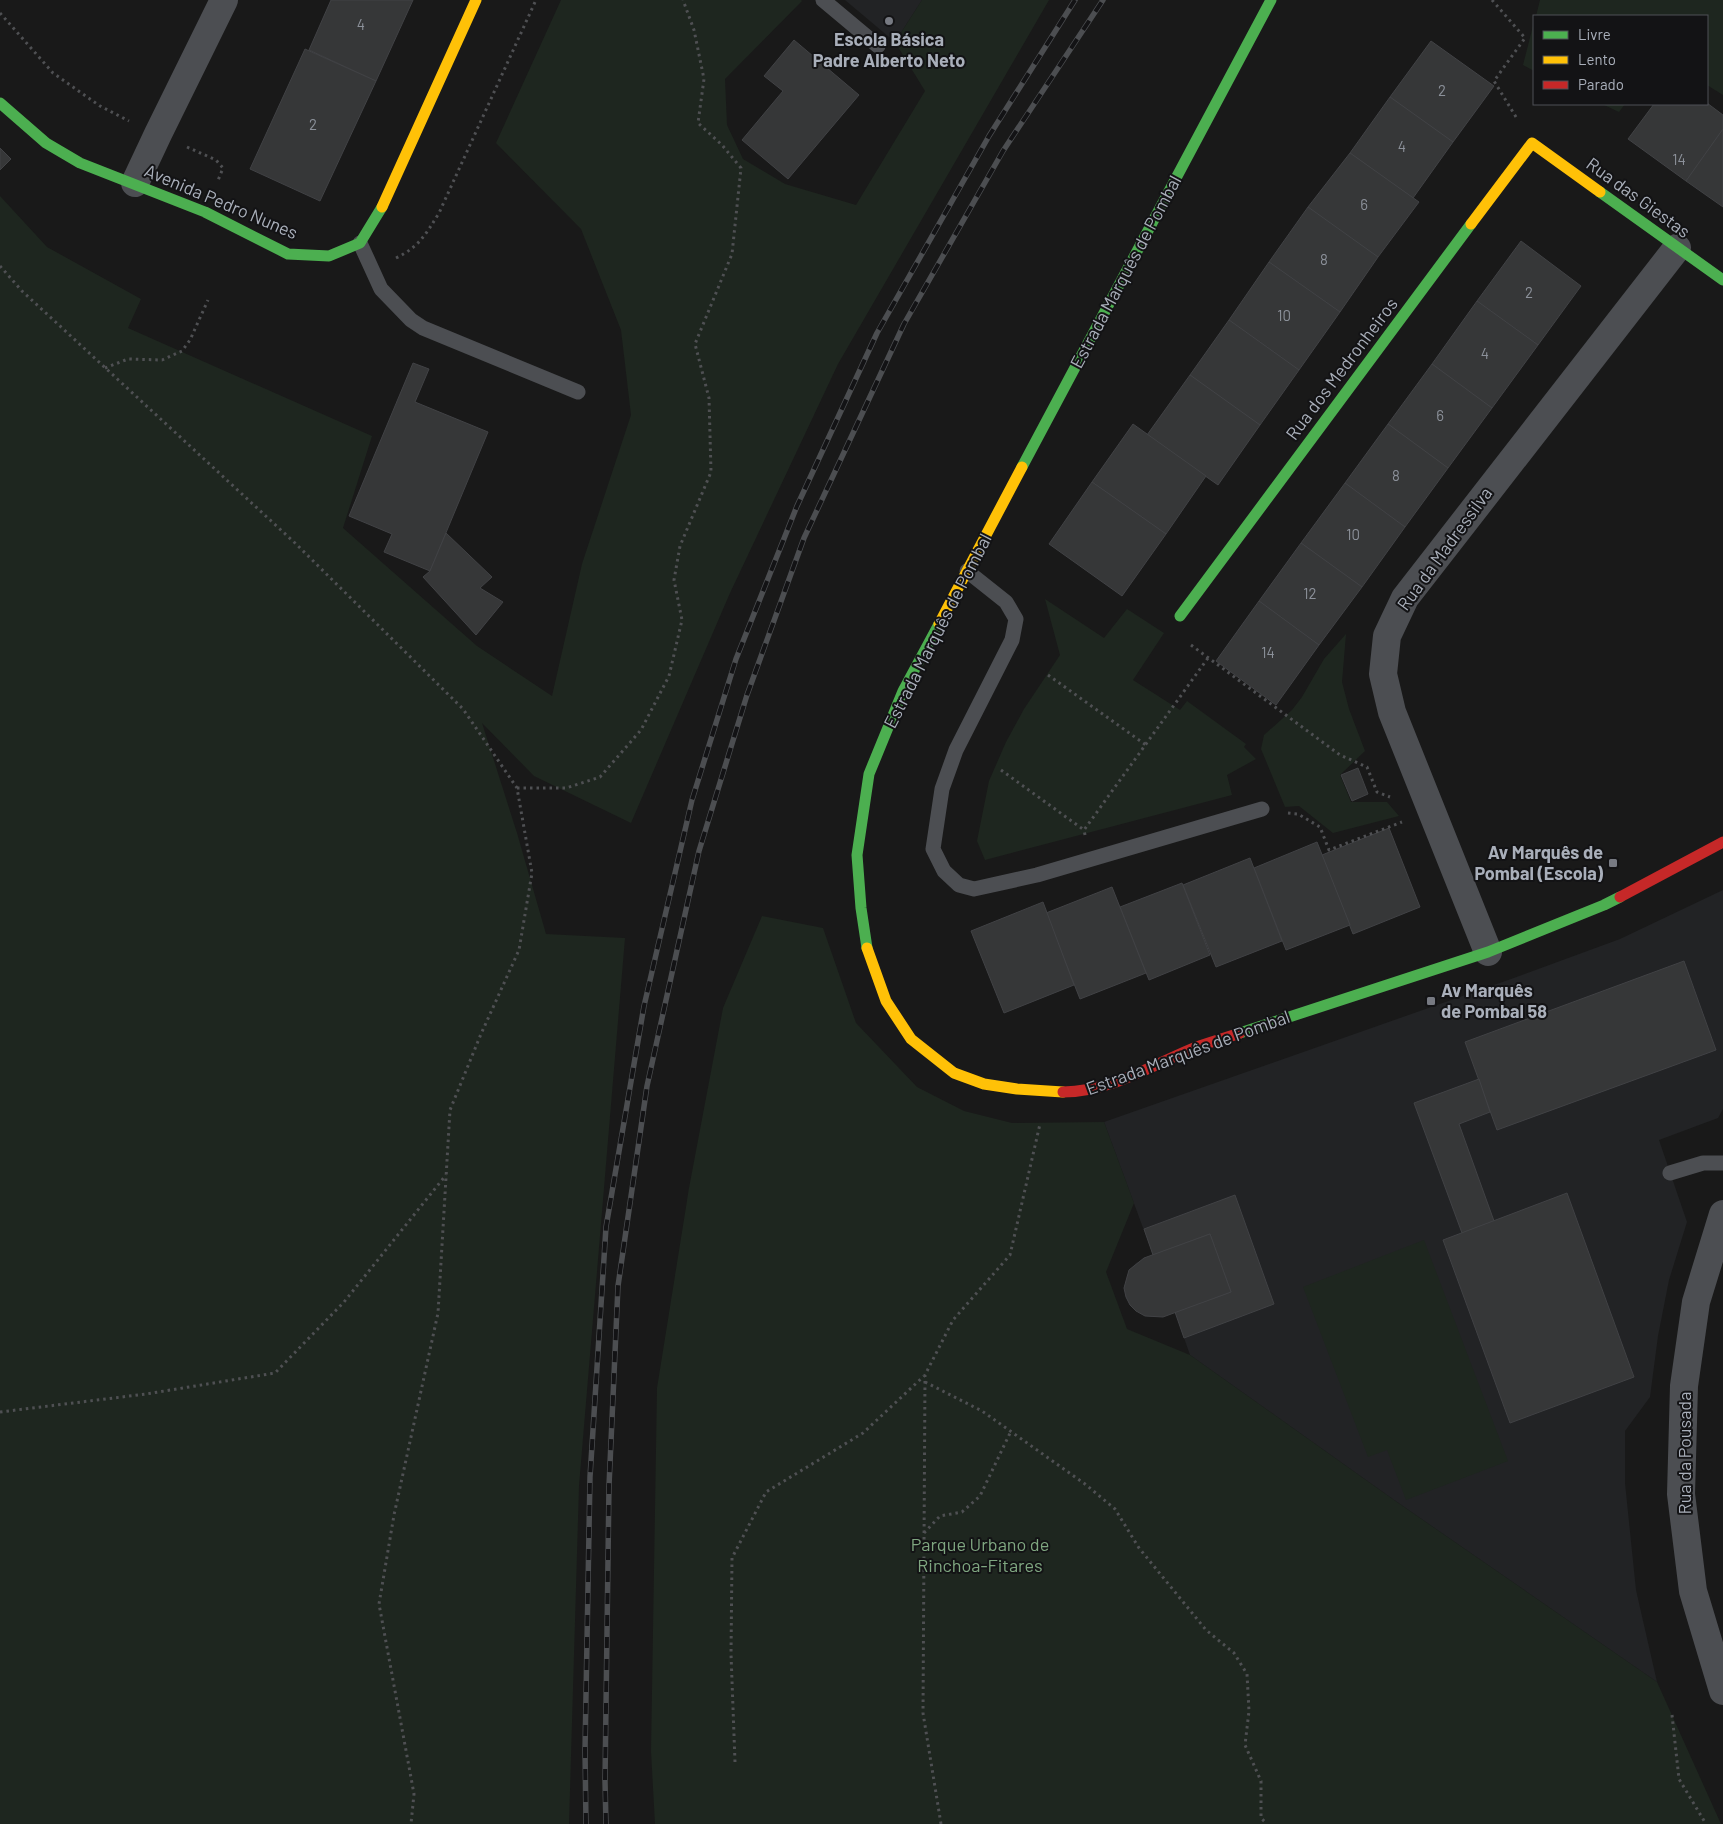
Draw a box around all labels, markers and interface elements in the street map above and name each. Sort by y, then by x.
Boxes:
house number: 4 [357,15,365,33]
marker: Escola Básica Padre Alberto Neto [883,15,895,27]
legend [1533,15,1708,105]
text: Livre [1578,25,1611,43]
place label: Escola Básica Padre Alberto Neto [813,28,965,71]
text: Lento [1578,50,1616,68]
text: Parado [1578,75,1624,93]
house number: 2 [1438,81,1446,99]
house number: 2 [309,115,317,133]
house number: 4 [1398,137,1406,155]
house number: 14 [1672,150,1686,168]
street label: Rua das Giestas [1582,152,1695,242]
street label: Avenida Pedro Nunes [141,159,301,243]
street label: Estrada Marquês de Pombal [1065,171,1185,372]
house number: 6 [1360,195,1368,213]
house number: 8 [1320,250,1328,268]
house number: 2 [1525,283,1533,301]
street label: Rua dos Medronheiros [1281,293,1402,444]
house number: 10 [1277,306,1291,324]
house number: 4 [1481,344,1489,362]
house number: 6 [1436,406,1444,424]
house number: 8 [1392,466,1400,484]
street label: Rua da Madressilva [1392,482,1496,614]
house number: 10 [1346,525,1360,543]
street label: Estrada Marquês de Pombal [878,530,996,731]
house number: 12 [1303,584,1317,602]
house number: 14 [1261,643,1275,661]
place label: Av Marquês de Pombal (Escola) [1475,841,1604,884]
marker: Av Marquês de Pombal (Escola) [1607,857,1619,869]
place label: Av Marquês de Pombal 58 [1441,979,1547,1022]
marker: Av Marquês de Pombal 58 [1425,995,1437,1007]
street label: Estrada Marquês de Pombal [1083,1005,1293,1099]
street label: Rua da Pousada [1673,1392,1695,1514]
park label: Parque Urbano de Rinchoa-Fitares [911,1533,1049,1576]

